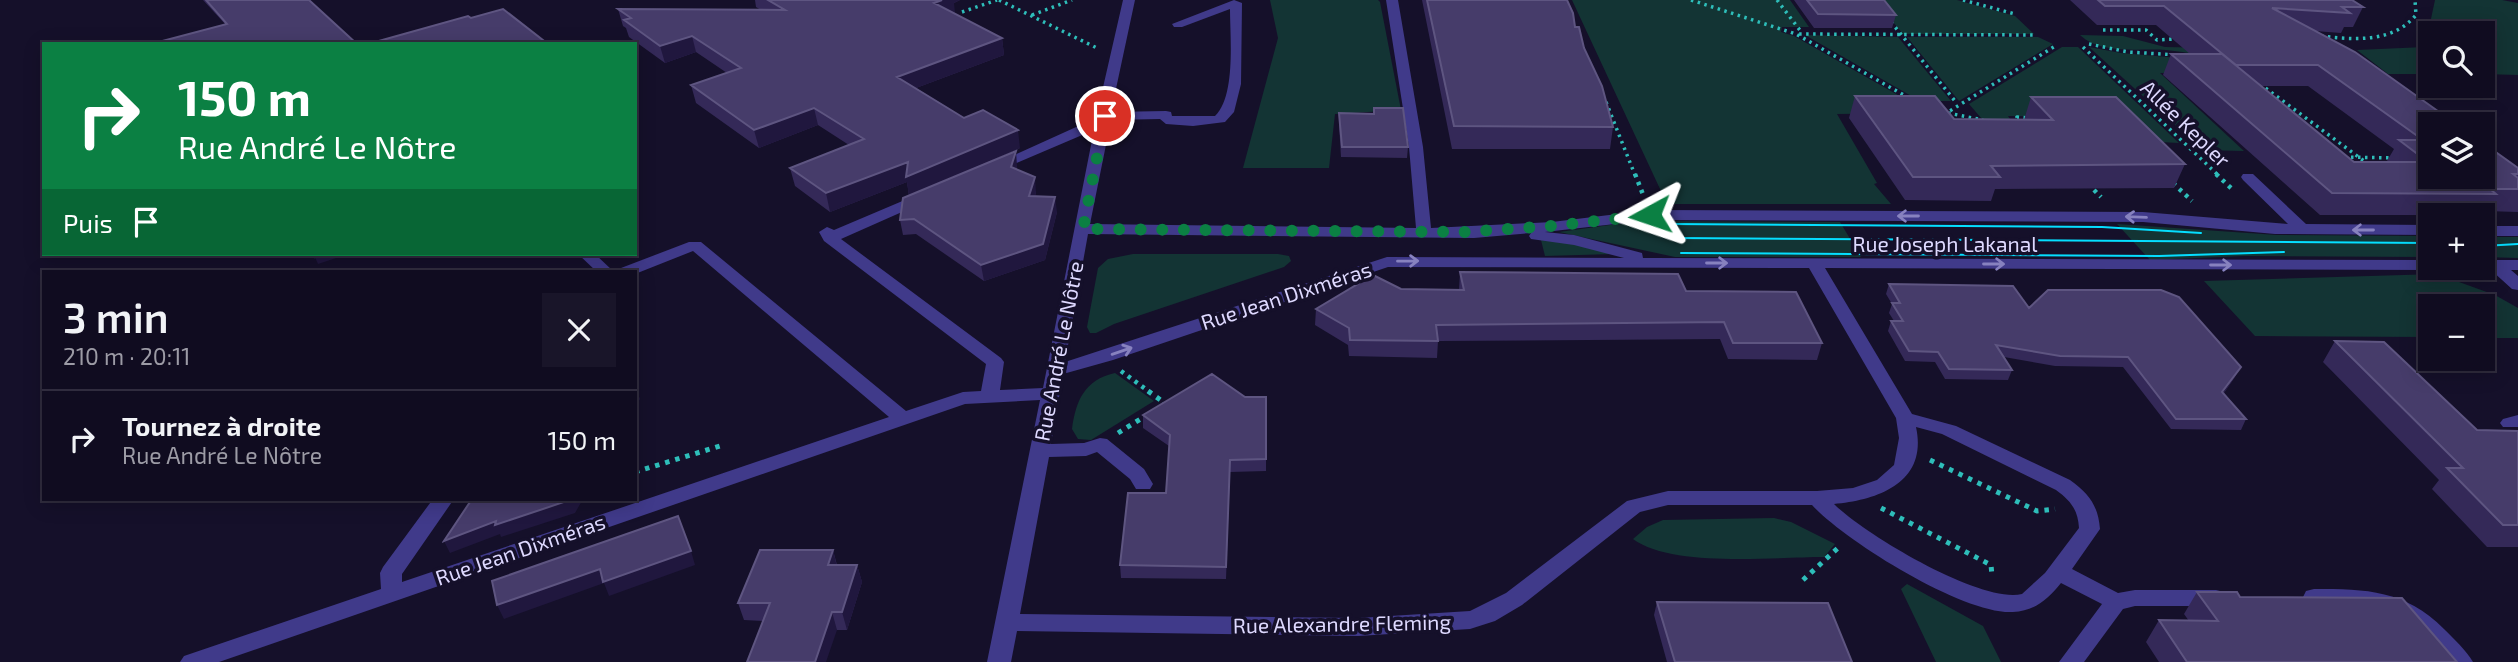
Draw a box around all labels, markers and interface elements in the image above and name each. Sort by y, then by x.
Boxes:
map controls [2418,21,2495,371]
button: search [2418,21,2495,98]
text: 150 m [178,67,311,126]
icon: right [63,70,154,161]
street label: Allée Kepler [2136,74,2236,172]
pin [1075,86,1135,146]
icon: arrive [1086,97,1124,135]
button: layers [2418,112,2495,189]
text: Rue André Le Nôtre [178,127,456,165]
position arrow [1613,178,1687,252]
icon: arrive [127,203,165,241]
button: + [2418,203,2495,280]
text: Puis [63,207,113,238]
one-way arrow [1897,209,1920,223]
one-way arrow [2124,211,2147,224]
one-way arrow [2351,223,2374,237]
street label: Rue Joseph Lakanal [1852,231,2038,256]
one-way arrow [1397,255,1420,268]
street label: Rue Jean Dixméras [1198,256,1374,334]
one-way arrow [1705,256,1728,270]
one-way arrow [1982,257,2005,271]
one-way arrow [2209,258,2232,272]
street label: Rue André Le Nôtre [1028,259,1088,443]
text: 3 min [63,291,169,341]
button: close [542,293,616,367]
button: − [2418,294,2495,371]
text: 210 m · 20:11 [63,342,190,370]
one-way arrow [1111,344,1133,357]
text: Tournez à droite [122,410,321,441]
icon: right [63,420,101,458]
text: 150 m [547,424,616,455]
text: Rue André Le Nôtre [122,441,322,469]
street label: Rue Jean Dixméras [432,508,608,590]
street label: Rue Alexandre Fleming [1233,609,1452,637]

